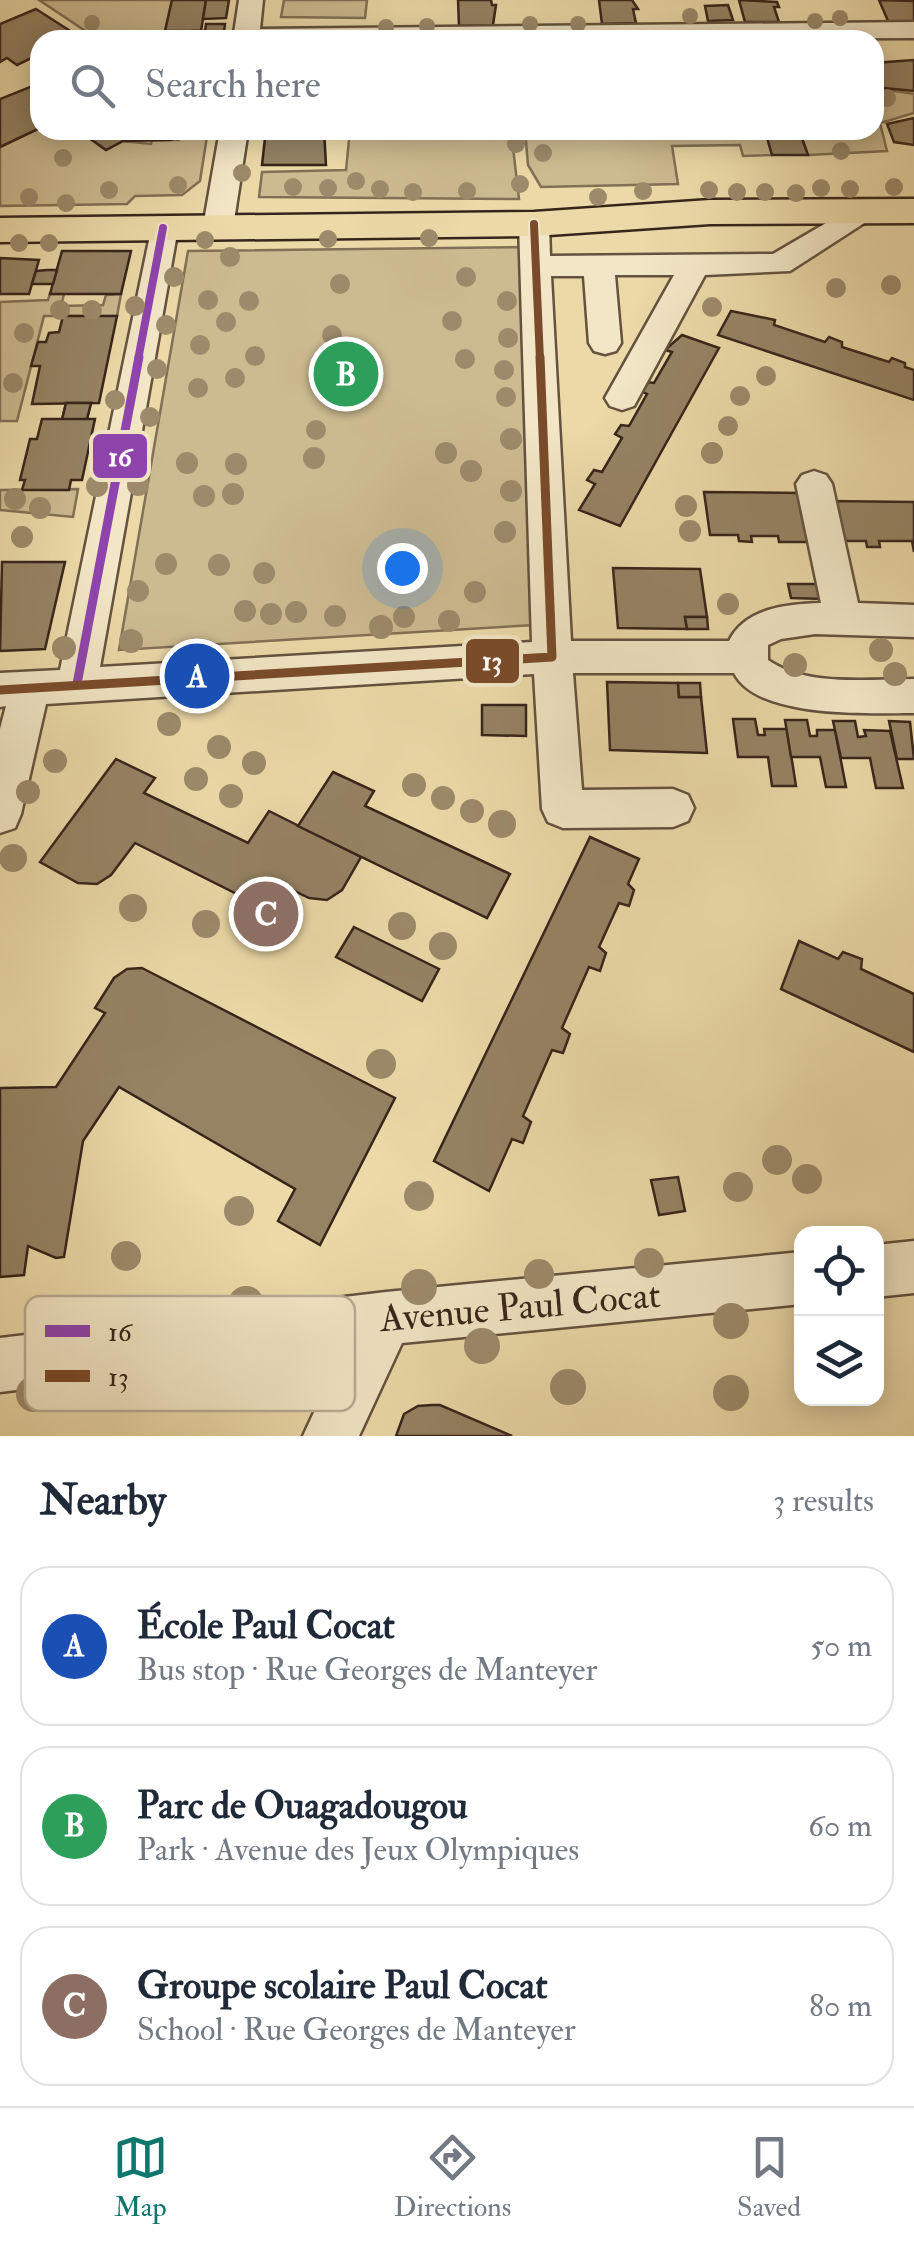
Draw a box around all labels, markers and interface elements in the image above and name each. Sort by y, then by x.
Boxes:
search box [30,30,884,140]
icon: search [65,58,120,113]
text: Search here [145,61,321,109]
pin: B [314,336,378,412]
line badge: 16 [91,432,149,480]
text: 16 [108,440,134,475]
your location [377,543,428,594]
line badge: 13 [464,637,521,685]
pin: A [164,638,230,714]
text: 13 [482,644,502,679]
pin: C [234,876,298,952]
map controls [794,1226,884,1406]
button: locate [794,1226,884,1316]
street label: Avenue Paul Cocat [377,1271,663,1343]
legend [25,1296,355,1411]
text: 16 [108,1315,134,1350]
button: layers [794,1316,884,1406]
text: 13 [108,1360,129,1395]
text: Nearby [40,1475,166,1527]
text: 3 results [773,1481,874,1521]
text: École Paul Cocat [137,1602,395,1650]
text: A [64,1626,85,1666]
text: 50 m [810,1626,872,1666]
text: Bus stop · Rue Georges de Manteyer [137,1650,597,1690]
text: Parc de Ouagadougou [137,1782,468,1830]
text: B [64,1806,85,1846]
text: 60 m [808,1806,872,1846]
text: Park · Avenue des Jeux Olympiques [137,1830,579,1870]
text: Groupe scolaire Paul Cocat [137,1962,548,2010]
text: C [63,1986,86,2026]
text: 80 m [809,1986,872,2026]
text: School · Rue Georges de Manteyer [137,2010,576,2050]
tab: Map [113,2130,168,2225]
tab: Directions [394,2130,511,2225]
tab: Saved [737,2130,801,2225]

